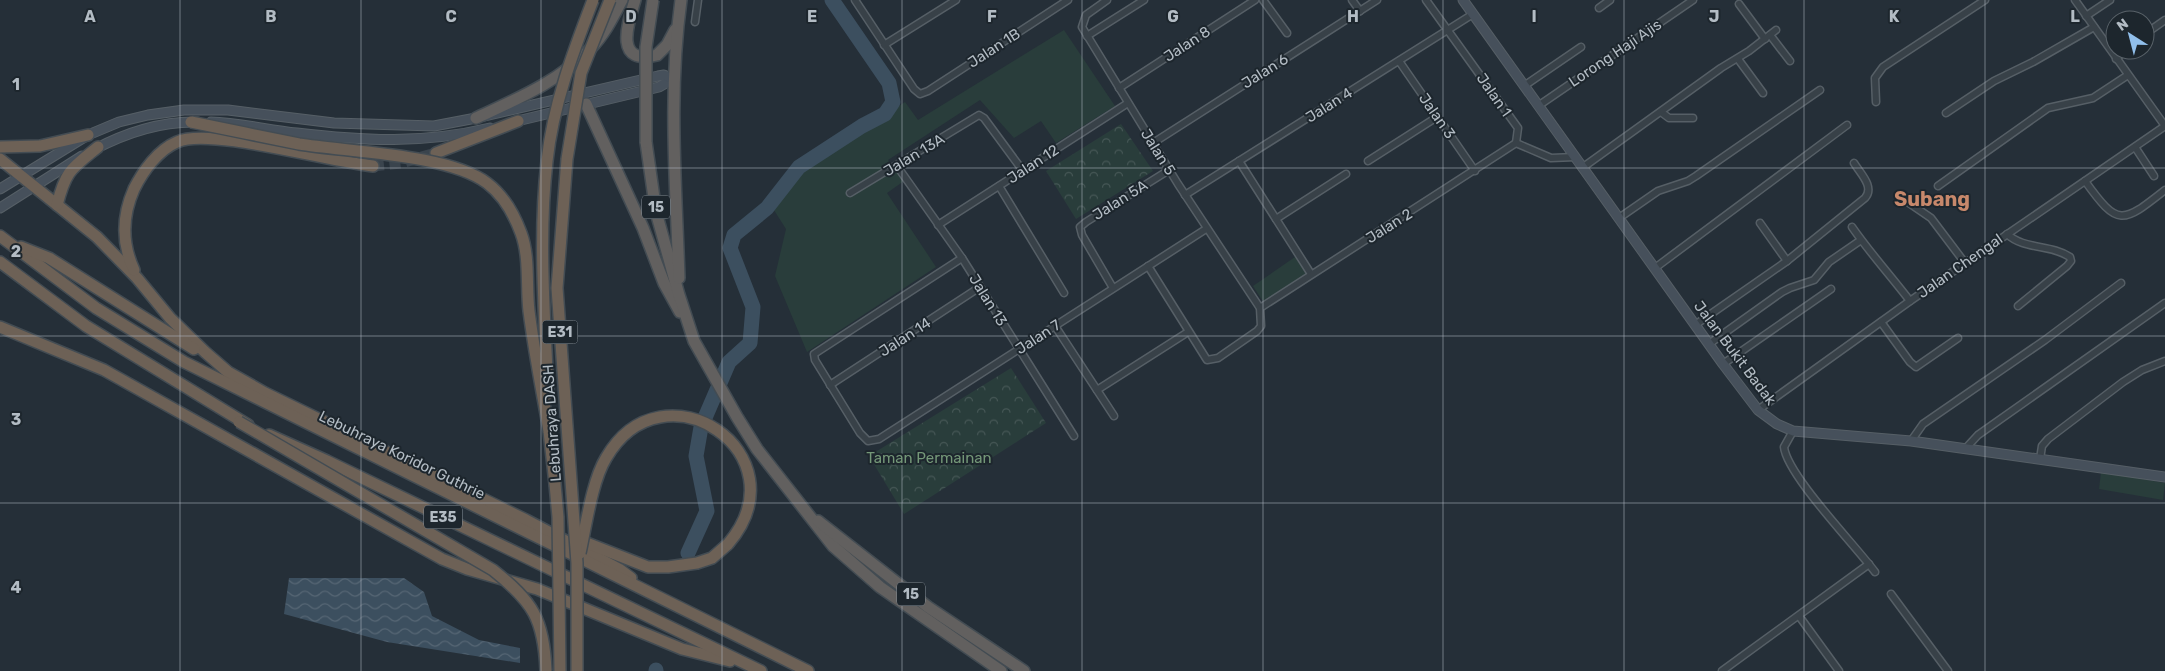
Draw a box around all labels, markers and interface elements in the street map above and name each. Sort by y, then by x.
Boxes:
text: A [84,7,96,26]
text: B [265,7,277,26]
text: C [445,7,457,26]
text: D [625,7,637,26]
text: E [807,7,817,26]
text: F [987,7,997,26]
text: G [1167,7,1179,26]
text: H [1347,7,1359,26]
text: I [1531,7,1537,26]
text: J [1709,7,1719,26]
text: K [1889,7,1900,26]
text: L [2070,7,2080,26]
north arrow [2105,10,2155,60]
street label: Lorong Haji Ajis [1565,15,1665,91]
text: N [2114,15,2132,35]
street label: Jalan 8 [1160,22,1214,66]
street label: Jalan 1B [964,24,1024,72]
street label: Jalan 6 [1238,50,1292,92]
street label: Jalan 1 [1473,70,1515,120]
text: 1 [12,75,20,94]
street label: Jalan 4 [1302,84,1356,126]
street label: Jalan 3 [1415,90,1459,142]
street label: Jalan 5 [1137,125,1179,179]
street label: Jalan 13A [880,130,948,180]
street label: Jalan 12 [1004,141,1062,187]
street label: Jalan 5A [1089,176,1151,224]
district label: Subang [1894,187,1970,211]
road number: 15 [642,196,670,218]
street label: Jalan 2 [1363,205,1416,247]
street label: Jalan Chengal [1914,230,2006,302]
text: 2 [11,242,21,261]
street label: Jalan 13 [965,271,1011,329]
street label: Jalan Bukit Badak [1690,297,1780,409]
street label: Jalan 14 [876,314,934,360]
street label: Jalan 7 [1012,316,1064,358]
road number: E31 [542,321,578,344]
street label: Lebuhraya DASH [539,364,565,482]
street label: Lebuhraya Koridor Guthrie [316,407,488,503]
text: 3 [11,410,21,429]
park label: Taman Permainan [866,449,992,467]
road number: E35 [424,506,462,528]
text: 4 [11,578,22,597]
road number: 15 [897,582,925,606]

